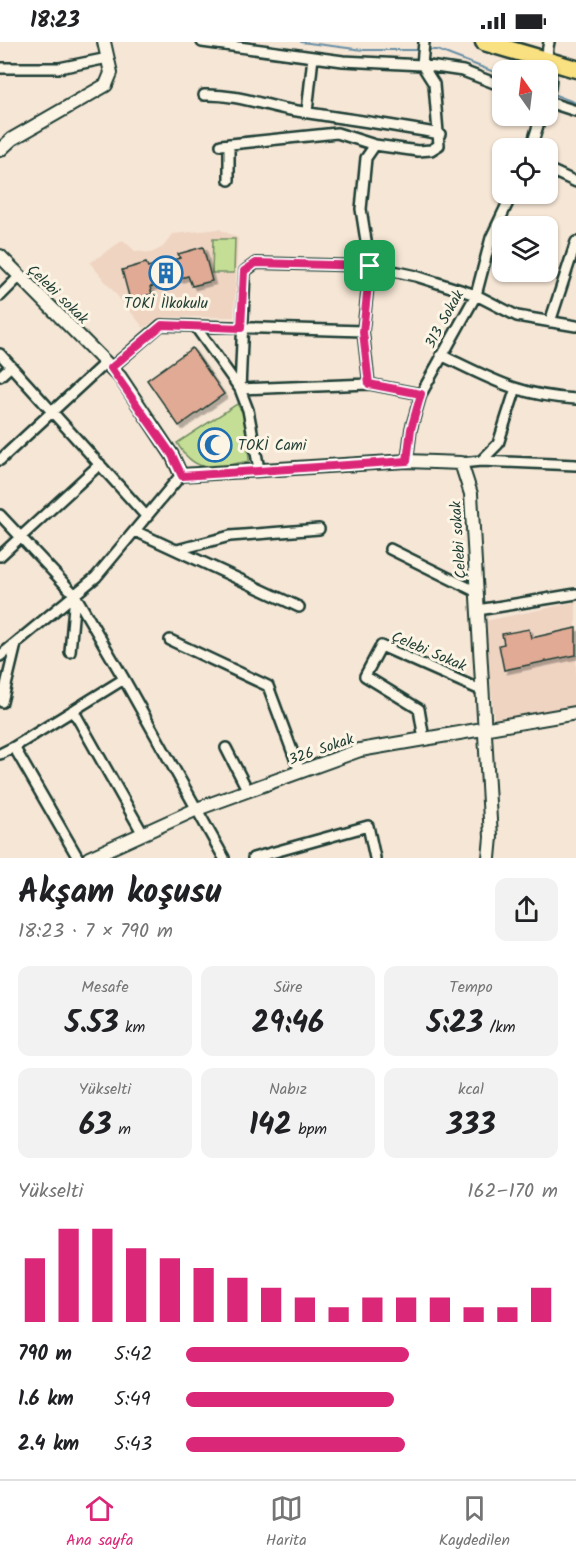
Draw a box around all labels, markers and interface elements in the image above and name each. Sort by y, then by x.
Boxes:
text: 18:23 [30,4,80,39]
north arrow [492,60,558,126]
map controls [492,60,558,282]
button: locate [492,138,558,204]
button: layers [492,216,558,282]
pin [344,240,395,291]
icon: arrive [353,249,386,282]
building icon: TOKİ İlkokulu [148,255,184,291]
street label: Çelebi sokak [21,259,94,331]
street label: 313 Sokak [419,285,471,353]
place label: TOKİ İlkokulu [124,292,208,316]
mosque icon: TOKİ Cami [197,427,233,463]
place label: TOKİ Cami [238,434,308,458]
street label: Çelebi sokak [444,499,474,580]
street label: Çelebi Sokak [387,625,471,679]
street label: 326 Sokak [286,727,358,772]
text: Akşam koşusu [18,867,221,920]
button: share [495,878,558,941]
text: 18:23 · 7 × 790 m [18,916,173,948]
text: Mesafe [81,975,129,1000]
text: Süre [274,975,302,1000]
text: Tempo [449,975,493,1000]
text: 5.53 [65,1000,119,1048]
text: 29:46 [252,1000,324,1048]
text: 5:23 [427,1000,483,1048]
text: km [119,1015,145,1040]
text: /km [483,1015,515,1040]
text: Yükselti [79,1077,131,1102]
text: Nabız [269,1077,307,1102]
text: kcal [458,1077,484,1102]
text: 63 [79,1102,112,1150]
text: 142 [249,1102,292,1150]
text: 333 [446,1102,496,1150]
text: m [112,1117,131,1142]
text: bpm [292,1117,327,1142]
text: Yükselti [18,1176,83,1208]
text: 162–170 m [467,1176,558,1208]
text: 790 m [18,1339,72,1371]
text: 5:42 [114,1339,152,1371]
text: 1.6 km [18,1384,74,1416]
text: 5:49 [114,1384,150,1416]
text: 2.4 km [18,1429,79,1461]
text: 5:43 [114,1429,152,1461]
tab: Ana sayfa [66,1492,134,1553]
tab: Harita [266,1492,307,1553]
tab: Kaydedilen [439,1492,510,1553]

